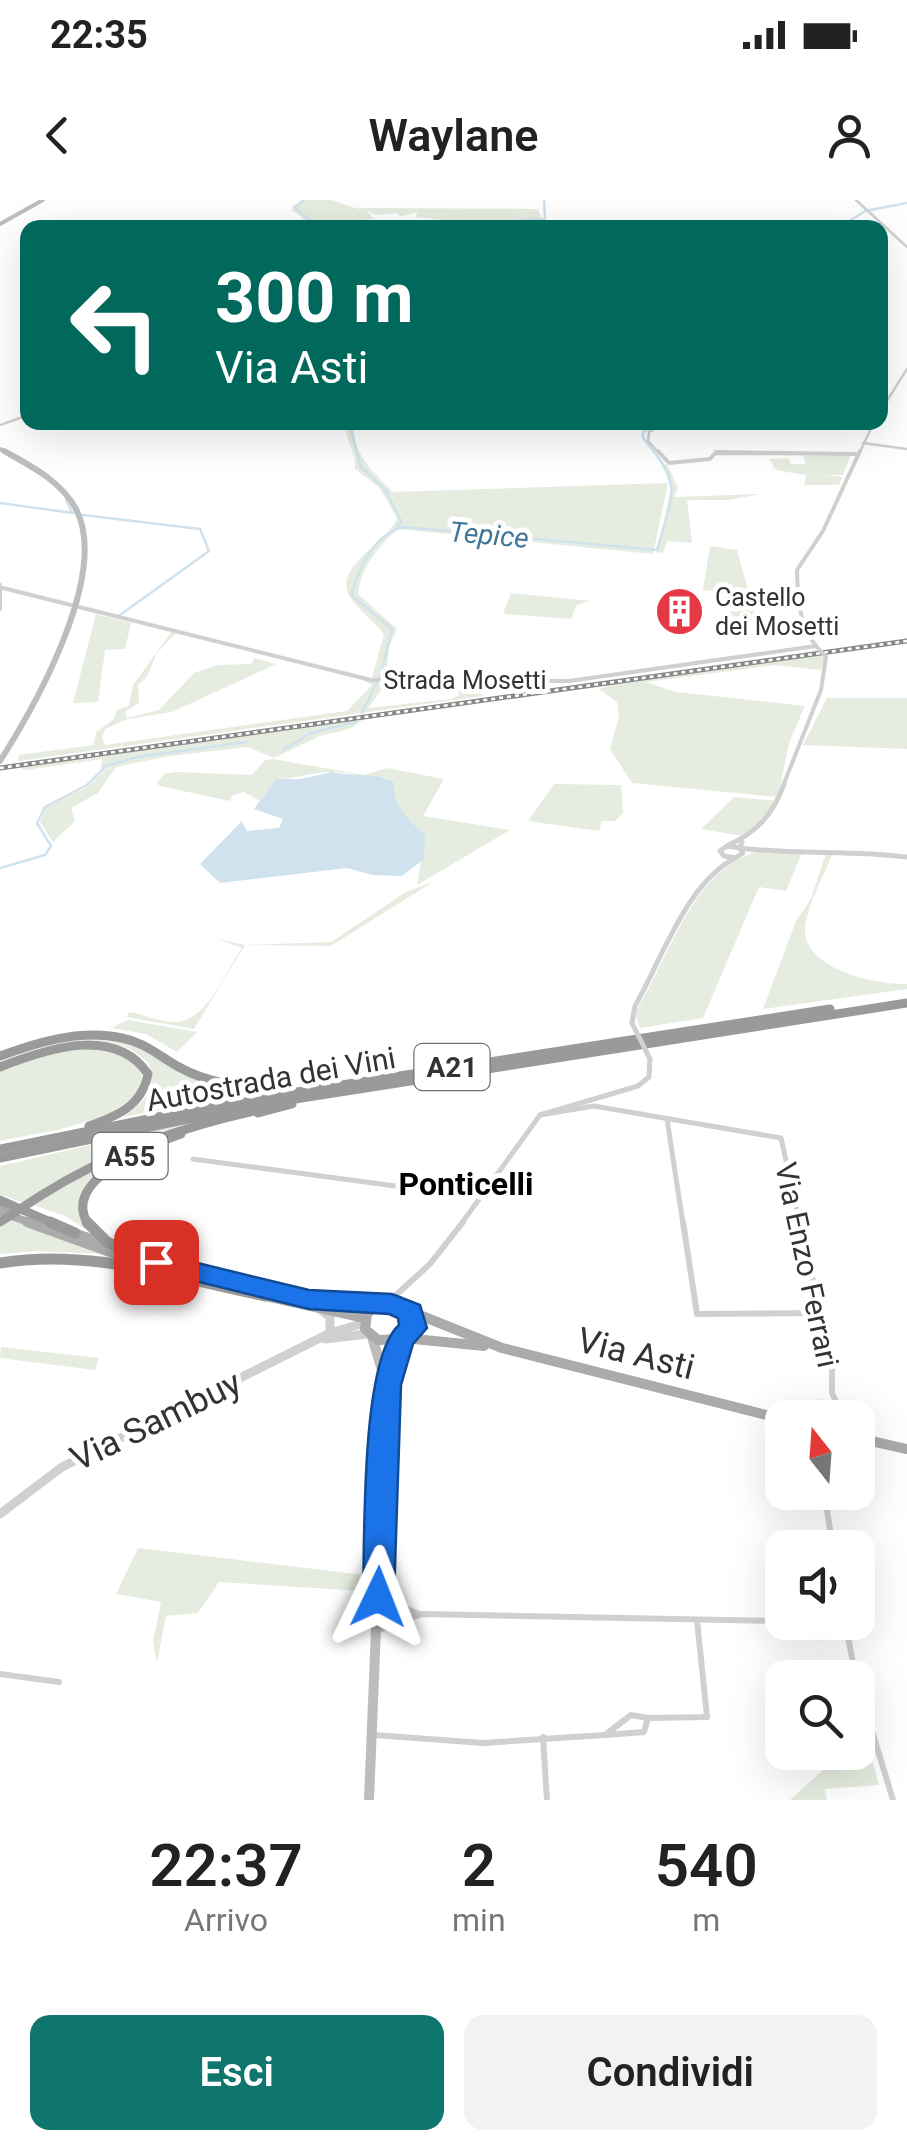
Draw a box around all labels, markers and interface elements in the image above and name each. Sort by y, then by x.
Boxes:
text: 22:35 [50,13,148,57]
icon: back [30,108,85,163]
icon: person [822,108,877,163]
text: Waylane [368,109,539,162]
text: 300 m [215,257,414,339]
icon: left [50,260,180,390]
text: Via Asti [215,341,368,394]
water label: Tepice [448,515,530,555]
place label: Castello dei Mosetti [715,583,839,641]
building icon: Castello dei Mosetti [654,585,706,637]
street label: Strada Mosetti [383,666,547,695]
street label: Autostrada dei Vini [144,1040,398,1118]
road number: A21 [414,1044,490,1090]
road number: A55 [92,1133,168,1179]
street label: Via Enzo Ferrari [768,1159,846,1371]
district label: Ponticelli [398,1165,534,1203]
pin [114,1220,199,1305]
icon: arrive [129,1235,184,1290]
street label: Via Asti [573,1320,699,1388]
street label: Via Sambuy [64,1362,248,1480]
north arrow [765,1400,875,1510]
map controls [765,1400,875,1770]
button: sound [765,1530,875,1640]
position arrow [326,1545,430,1649]
button: search [765,1660,875,1770]
text: 22:37 [149,1830,303,1901]
text: 2 [462,1830,496,1901]
text: 540 [655,1830,758,1901]
text: Arrivo [184,1901,268,1939]
text: min [452,1901,506,1939]
text: m [692,1901,720,1939]
button: Esci [30,2015,444,2130]
button: Condividi [464,2015,877,2130]

